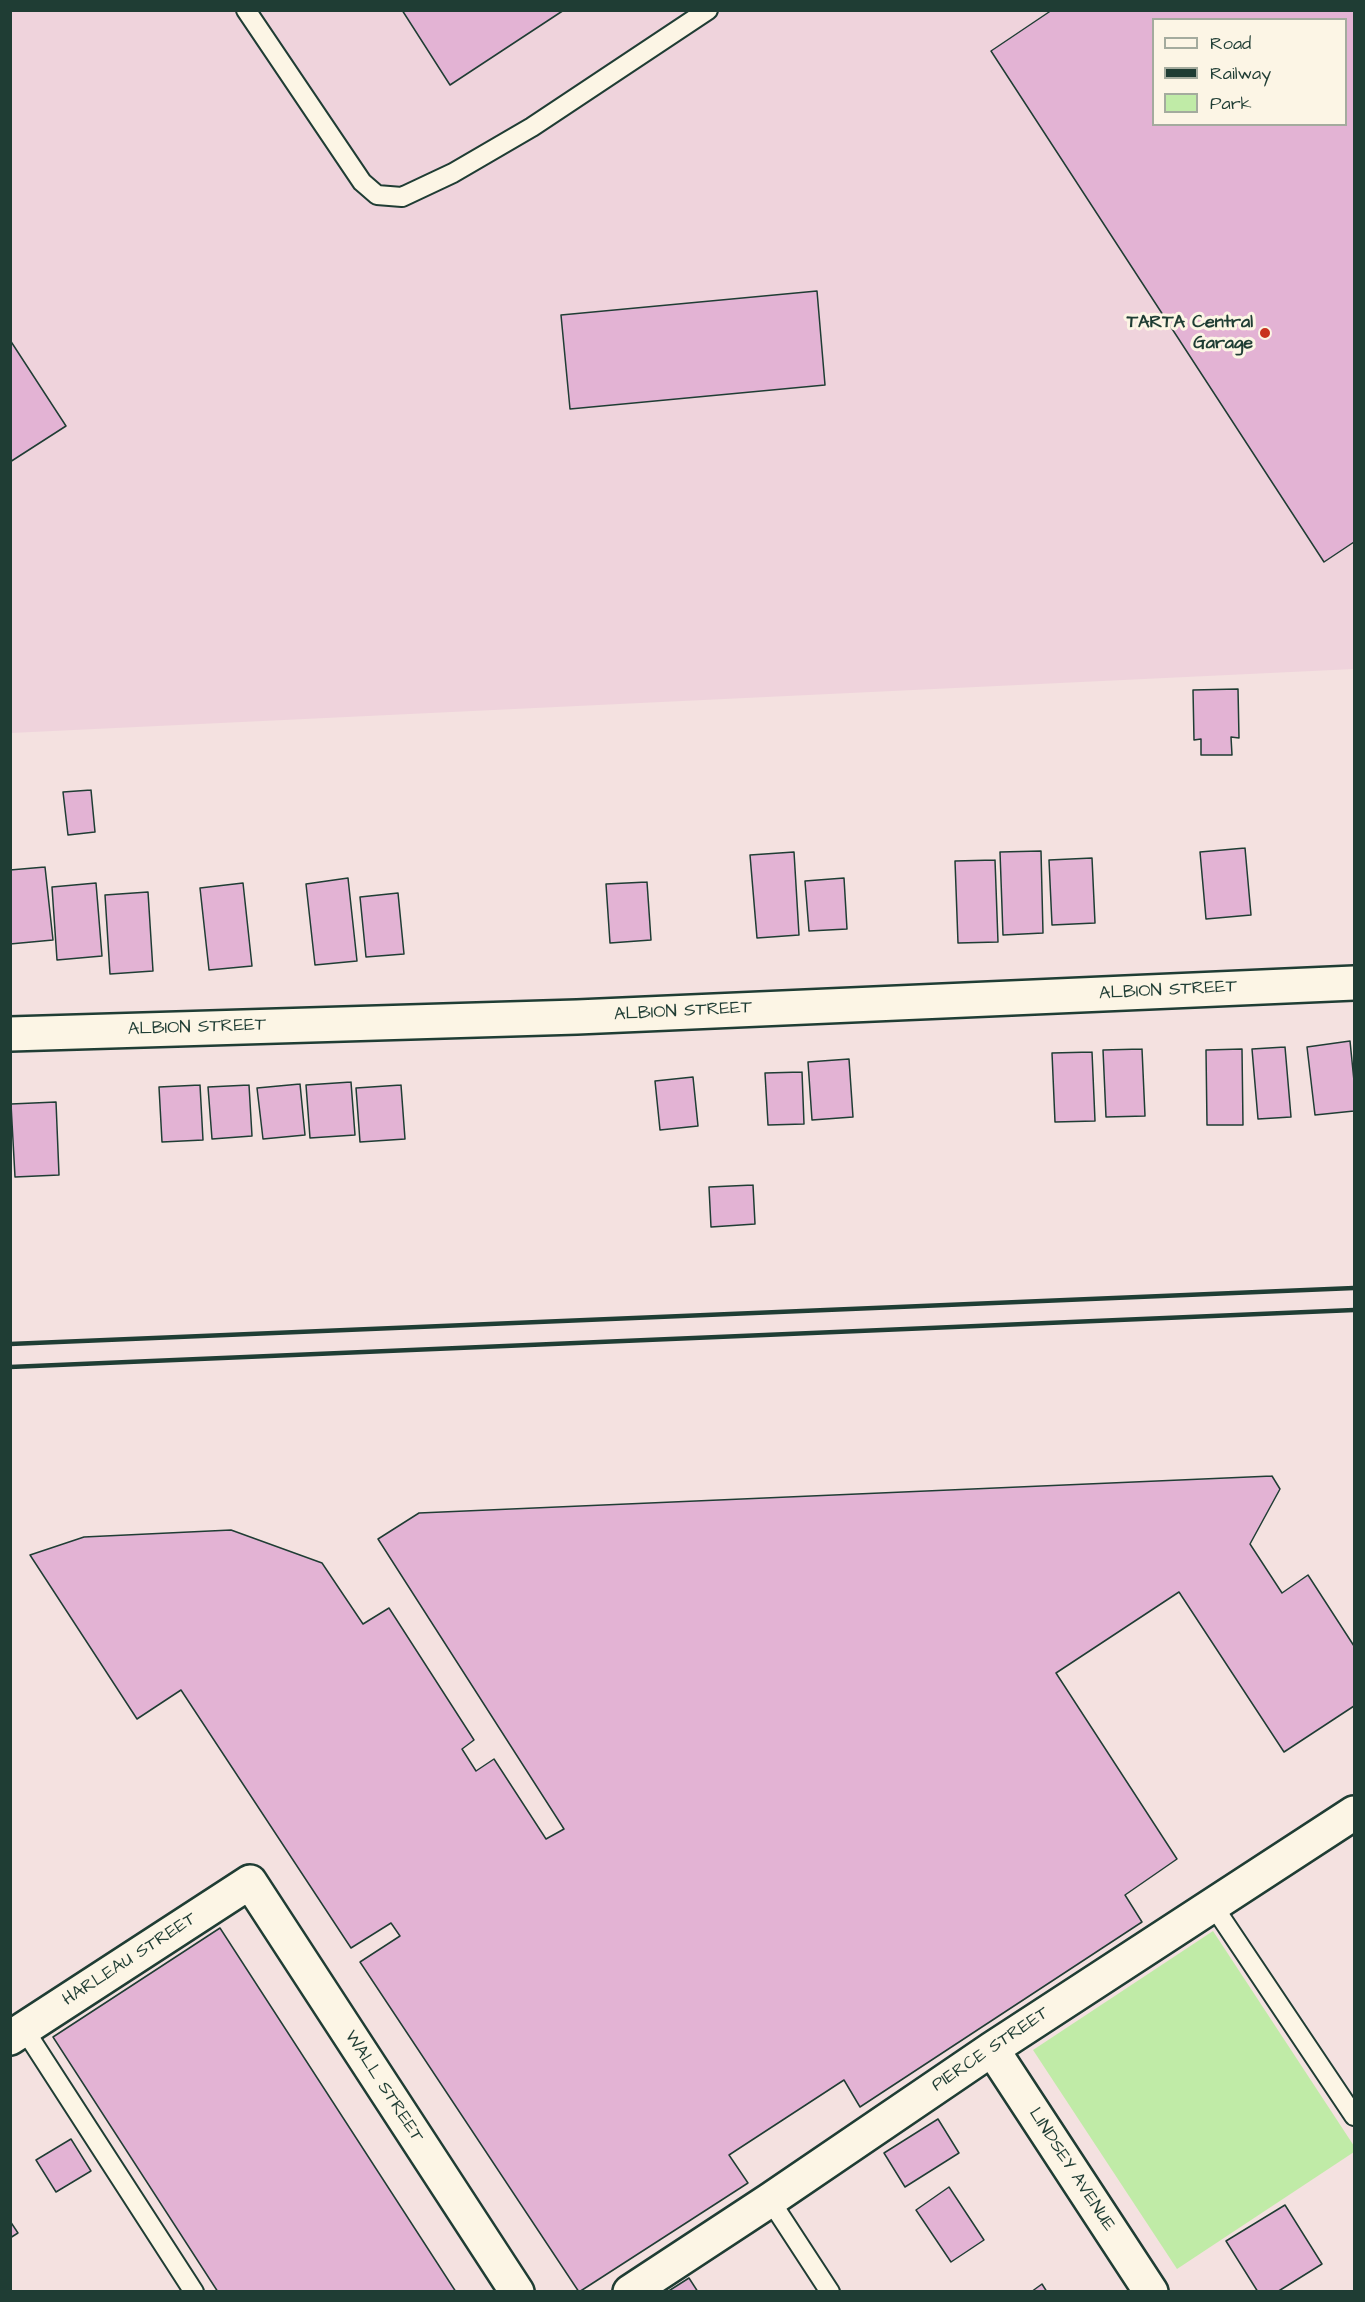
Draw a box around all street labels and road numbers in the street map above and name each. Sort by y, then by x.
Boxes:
street label: ALBION STREET [1098,977,1238,1005]
street label: ALBION STREET [613,998,753,1026]
street label: ALBION STREET [128,1015,266,1041]
street label: HARLEAU STREET [59,1909,201,2011]
street label: PIERCE STREET [928,2003,1054,2097]
street label: WALL STREET [339,2027,427,2147]
street label: LINDSEY AVENUE [1023,2104,1119,2236]

